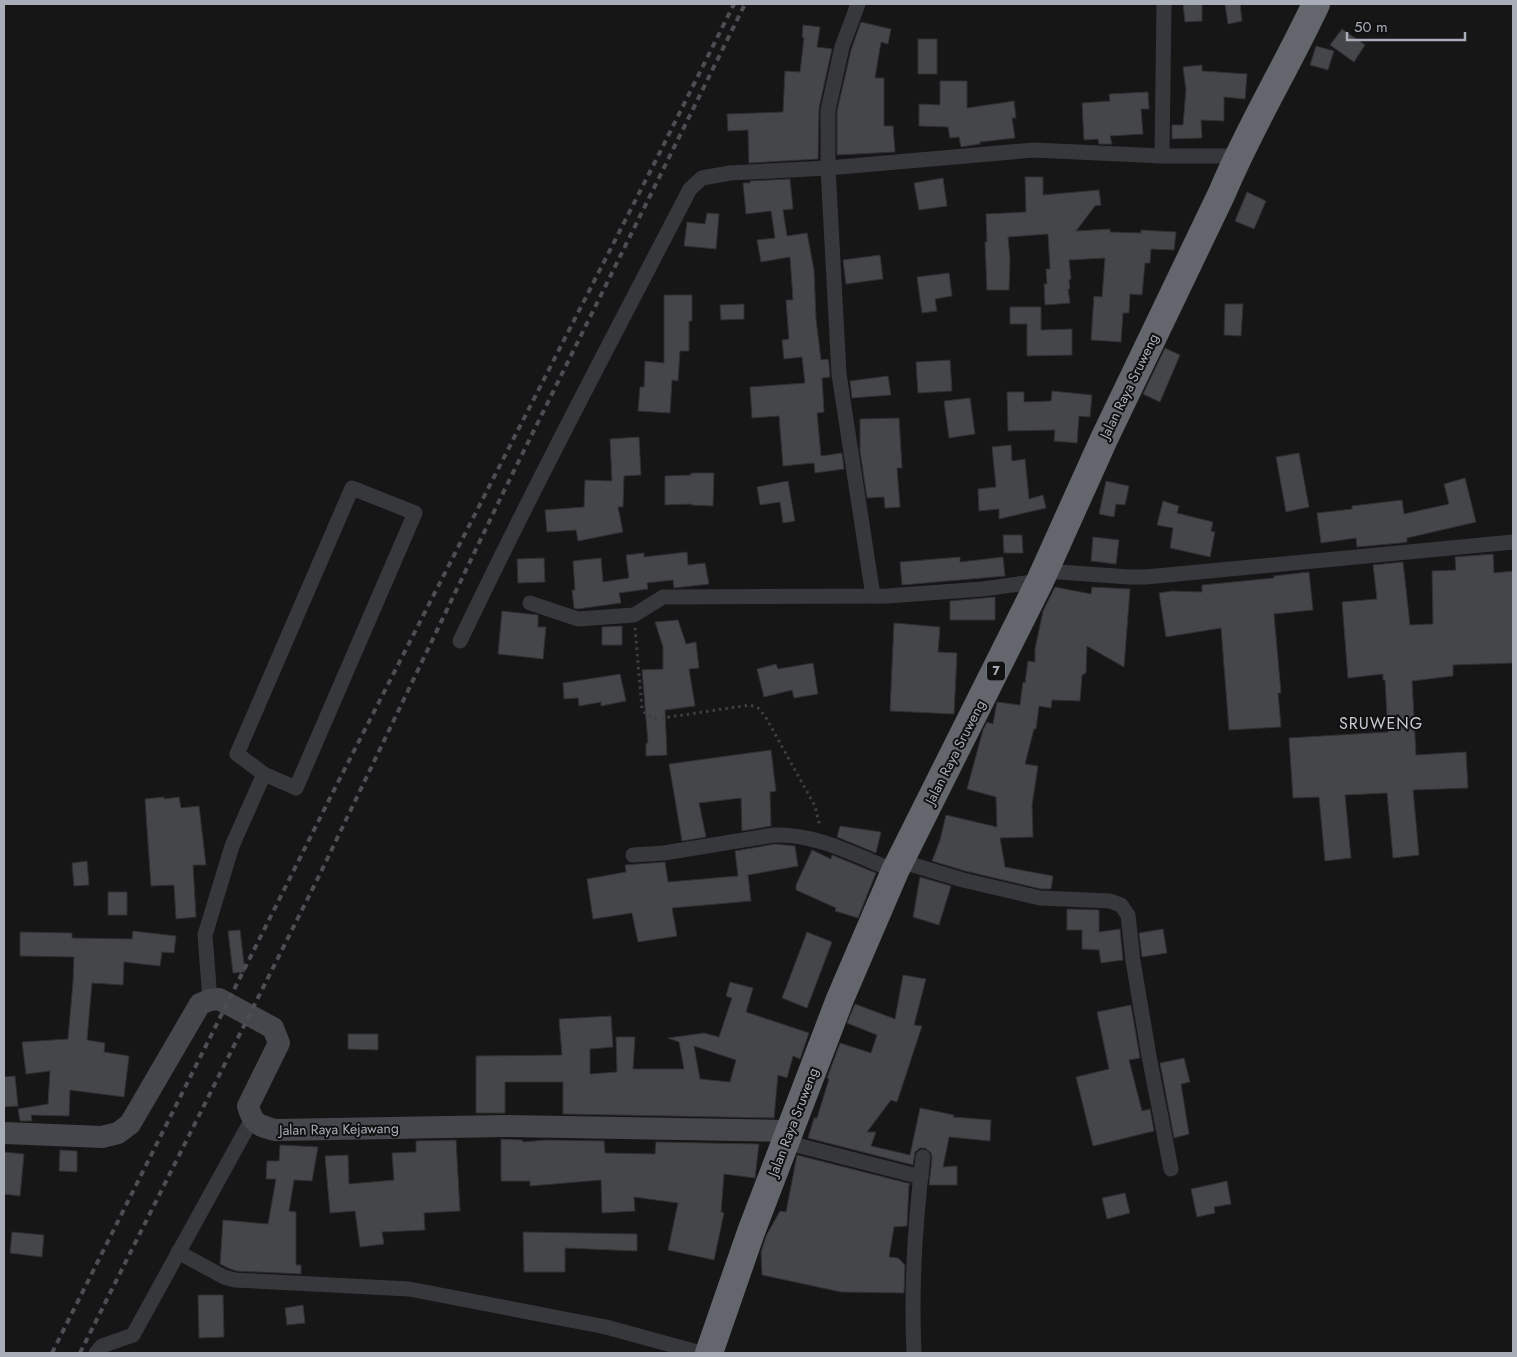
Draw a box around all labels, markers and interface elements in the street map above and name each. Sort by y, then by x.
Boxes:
scale bar [1347,10,1464,42]
text: 50 m [1354,16,1388,38]
street label: Jalan Raya Sruweng [1094,330,1163,444]
road number: 7 [987,661,1005,680]
street label: Jalan Raya Sruweng [919,696,990,809]
district label: SRUWENG [1339,712,1423,735]
street label: Jalan Raya Sruweng [762,1065,823,1181]
street label: Jalan Raya Kejawang [277,1118,399,1140]

